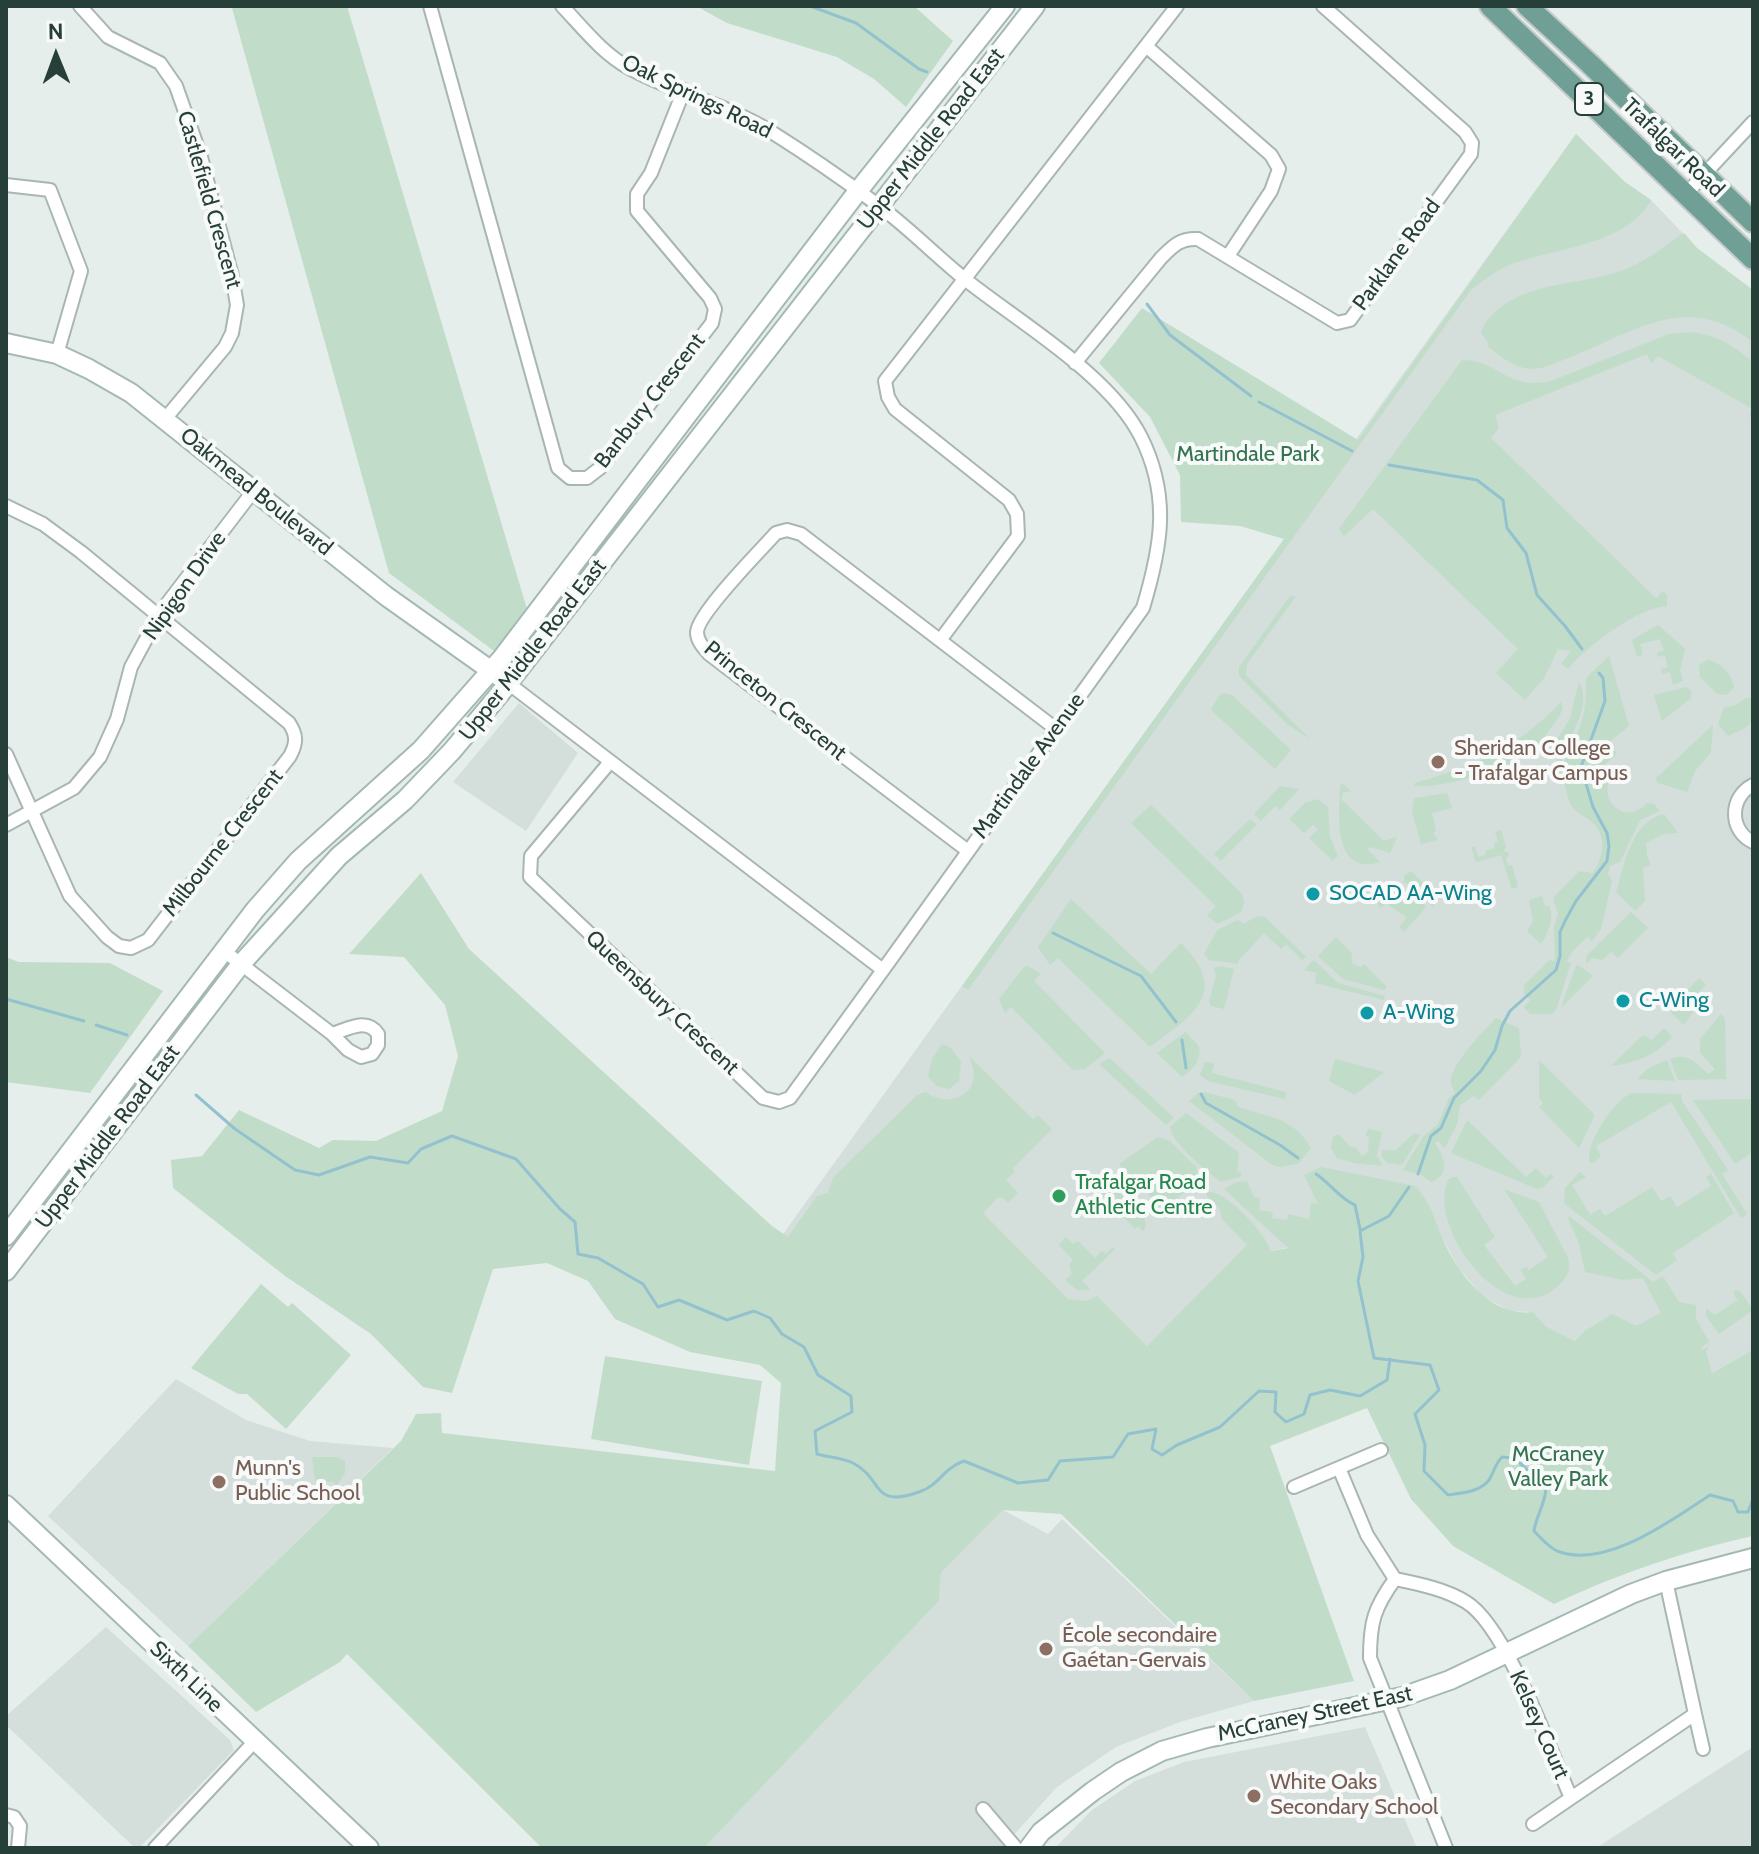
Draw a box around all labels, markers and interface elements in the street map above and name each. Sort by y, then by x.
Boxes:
north arrow [16,16,96,96]
text: N [48,18,64,45]
street label: Upper Middle Road East [852,43,1010,235]
street label: Oak Springs Road [618,49,776,145]
road number: 3 [1575,83,1603,115]
street label: Trafalgar Road [1617,93,1729,203]
street label: Castlefield Crescent [171,108,247,292]
street label: Parklane Road [1348,194,1446,316]
street label: Banbury Crescent [589,328,711,474]
street label: Oakmead Boulevard [174,422,338,562]
park label: Martindale Park [1176,442,1320,468]
street label: Nipigon Drive [138,527,232,645]
street label: Upper Middle Road East [454,554,612,746]
street label: Princeton Crescent [699,636,851,766]
street label: Martindale Avenue [967,688,1091,844]
place label: Sheridan College - Trafalgar Campus [1454,736,1628,788]
marker: Sheridan College - Trafalgar Campus [1429,753,1447,771]
street label: Milbourne Crescent [157,764,289,922]
place label: SOCAD AA-Wing [1329,881,1492,907]
marker: SOCAD AA-Wing [1304,885,1322,903]
street label: Queensbury Crescent [580,925,744,1081]
place label: C-Wing [1639,988,1709,1014]
marker: C-Wing [1614,992,1632,1010]
place label: A-Wing [1383,1000,1454,1026]
marker: A-Wing [1358,1004,1376,1022]
street label: Upper Middle Road East [30,1040,186,1234]
place label: Trafalgar Road Athletic Centre [1075,1170,1213,1222]
marker: Trafalgar Road Athletic Centre [1050,1187,1068,1205]
park label: McCraney Valley Park [1508,1442,1608,1494]
place label: Munn's Public School [235,1456,360,1508]
marker: Munn's Public School [210,1473,228,1491]
place label: École secondaire Gaétan-Gervais [1062,1623,1217,1674]
street label: Sixth Line [144,1636,228,1718]
marker: École secondaire Gaétan-Gervais [1037,1640,1055,1658]
street label: Kelsey Court [1503,1667,1575,1783]
street label: McCraney Street East [1215,1680,1415,1748]
place label: White Oaks Secondary School [1270,1770,1438,1822]
marker: White Oaks Secondary School [1245,1787,1263,1805]

